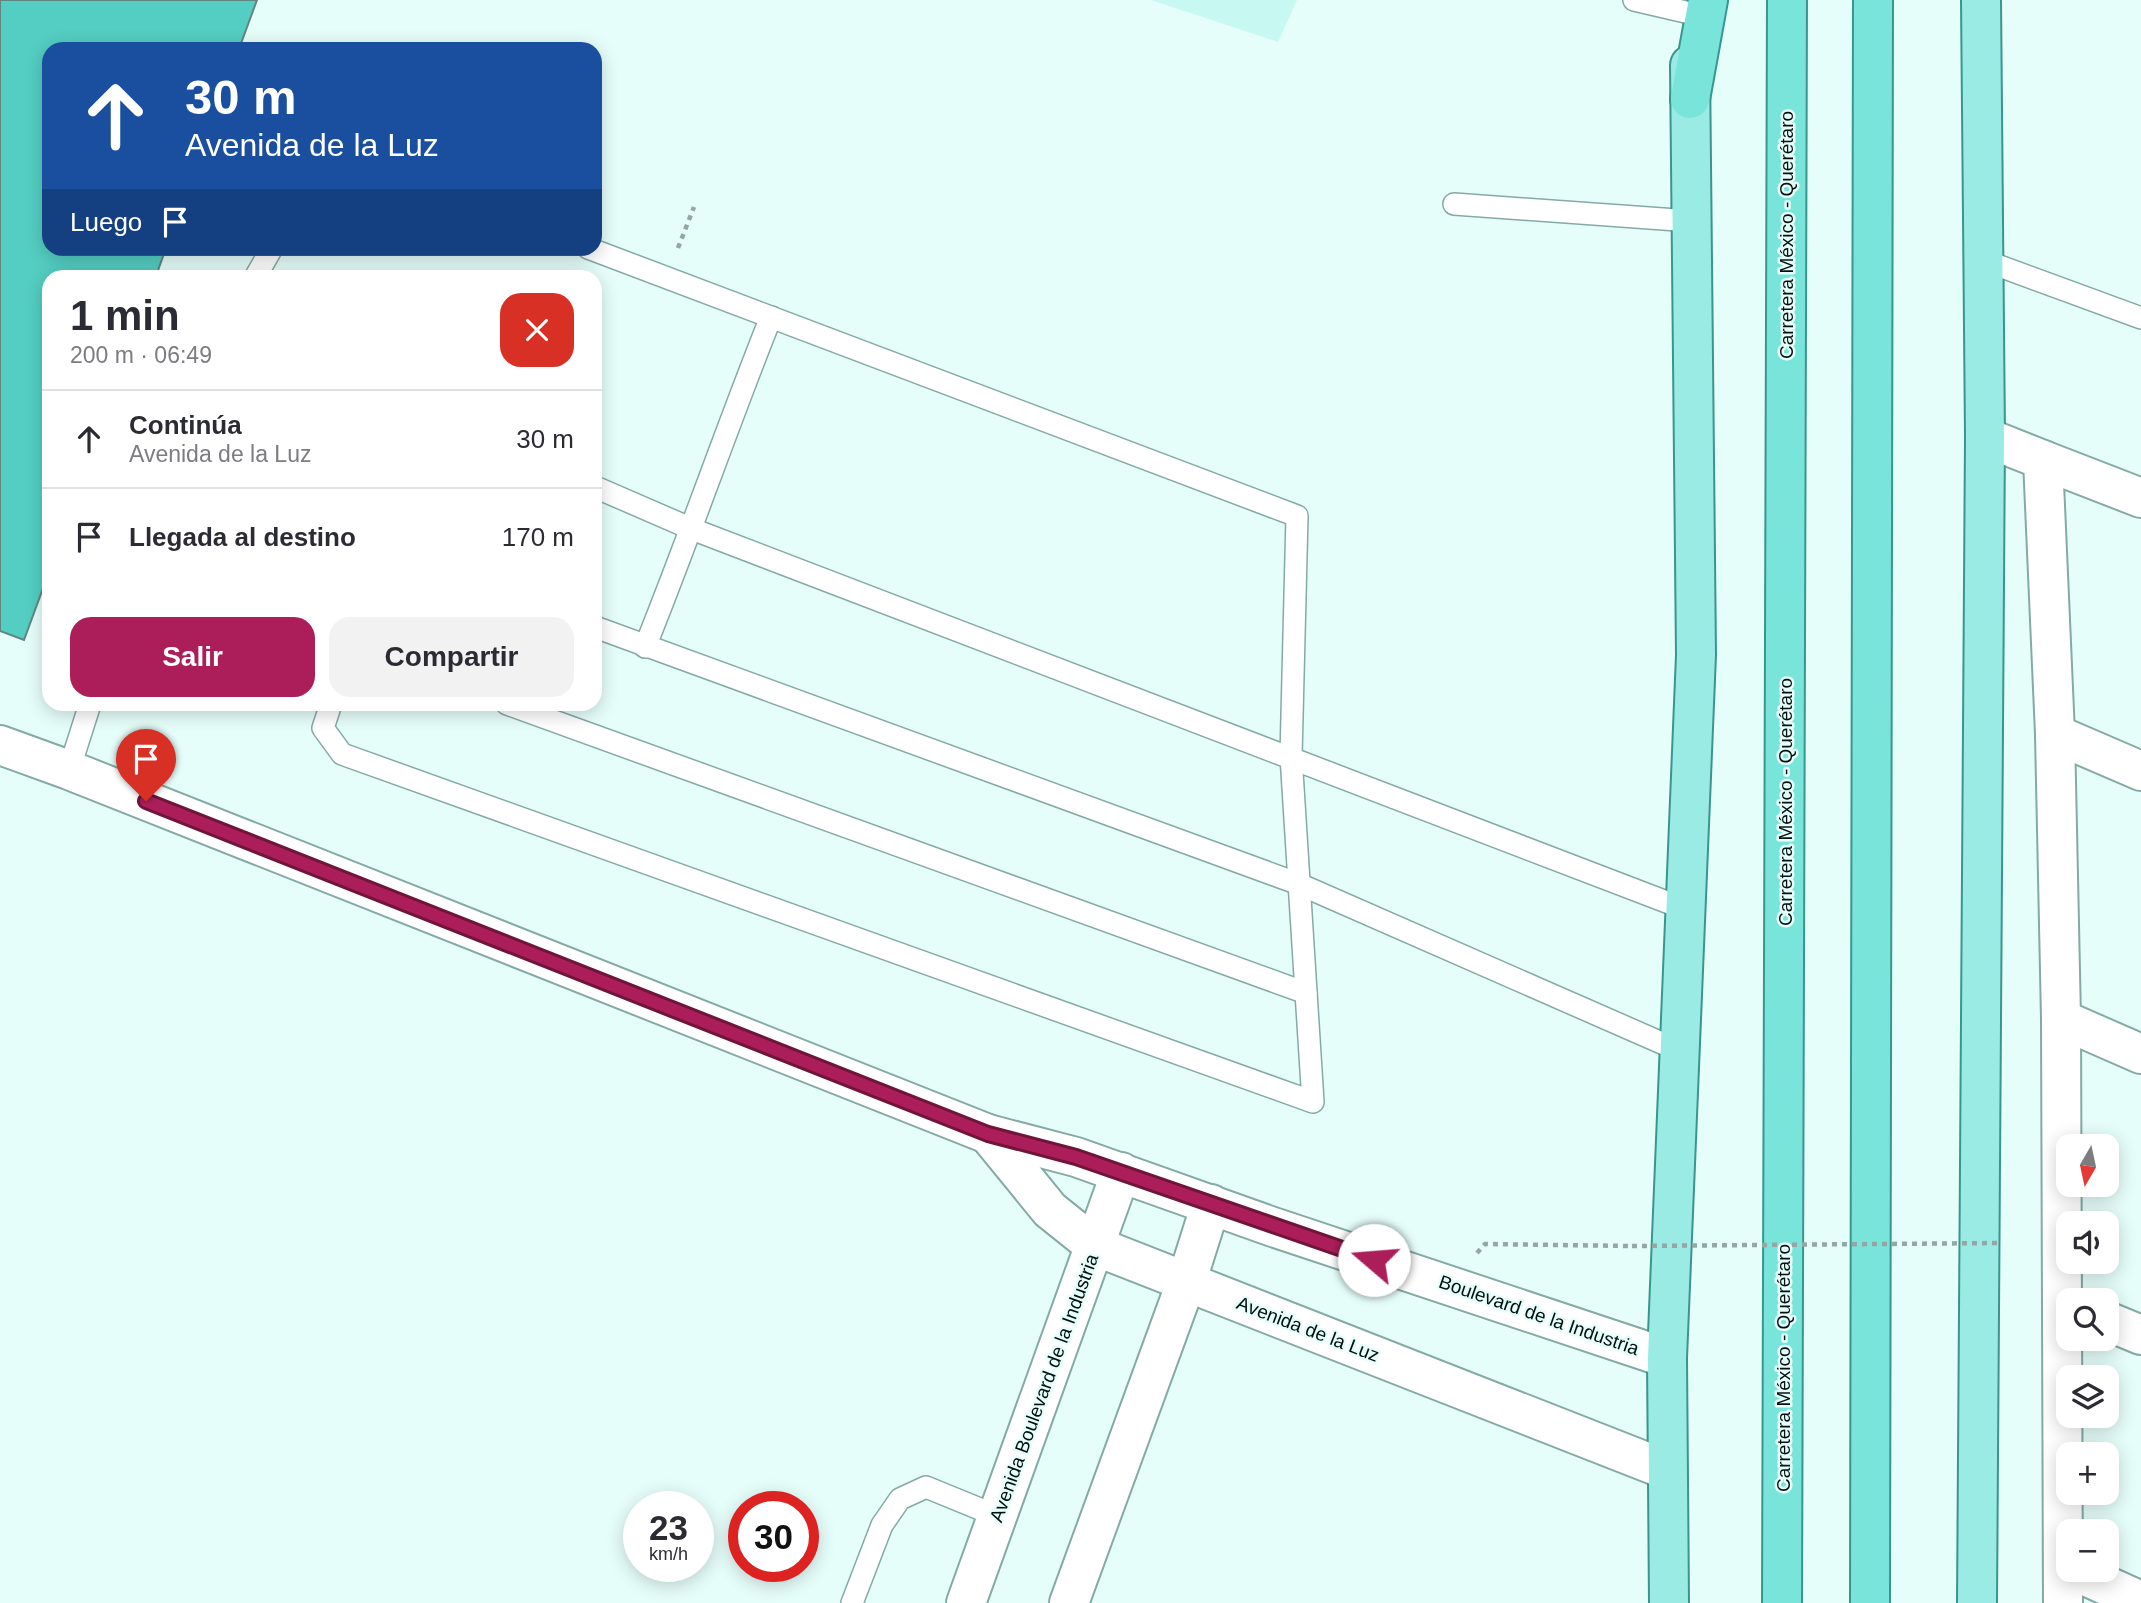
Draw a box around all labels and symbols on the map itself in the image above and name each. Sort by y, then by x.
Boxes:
street label: Carretera México - Querétaro [1776,111,1797,359]
street label: Carretera México - Querétaro [1775,678,1796,926]
pin [116,729,176,801]
north arrow [2056,1134,2119,1197]
position arrow [1337,1223,1411,1297]
street label: Carretera México - Querétaro [1773,1244,1794,1492]
street label: Avenida Boulevard de la Industria [986,1251,1103,1525]
street label: Boulevard de la Industria [1436,1271,1642,1359]
street label: Avenida de la Luz [1234,1292,1382,1366]
speed limit sign: 30 [728,1491,819,1582]

